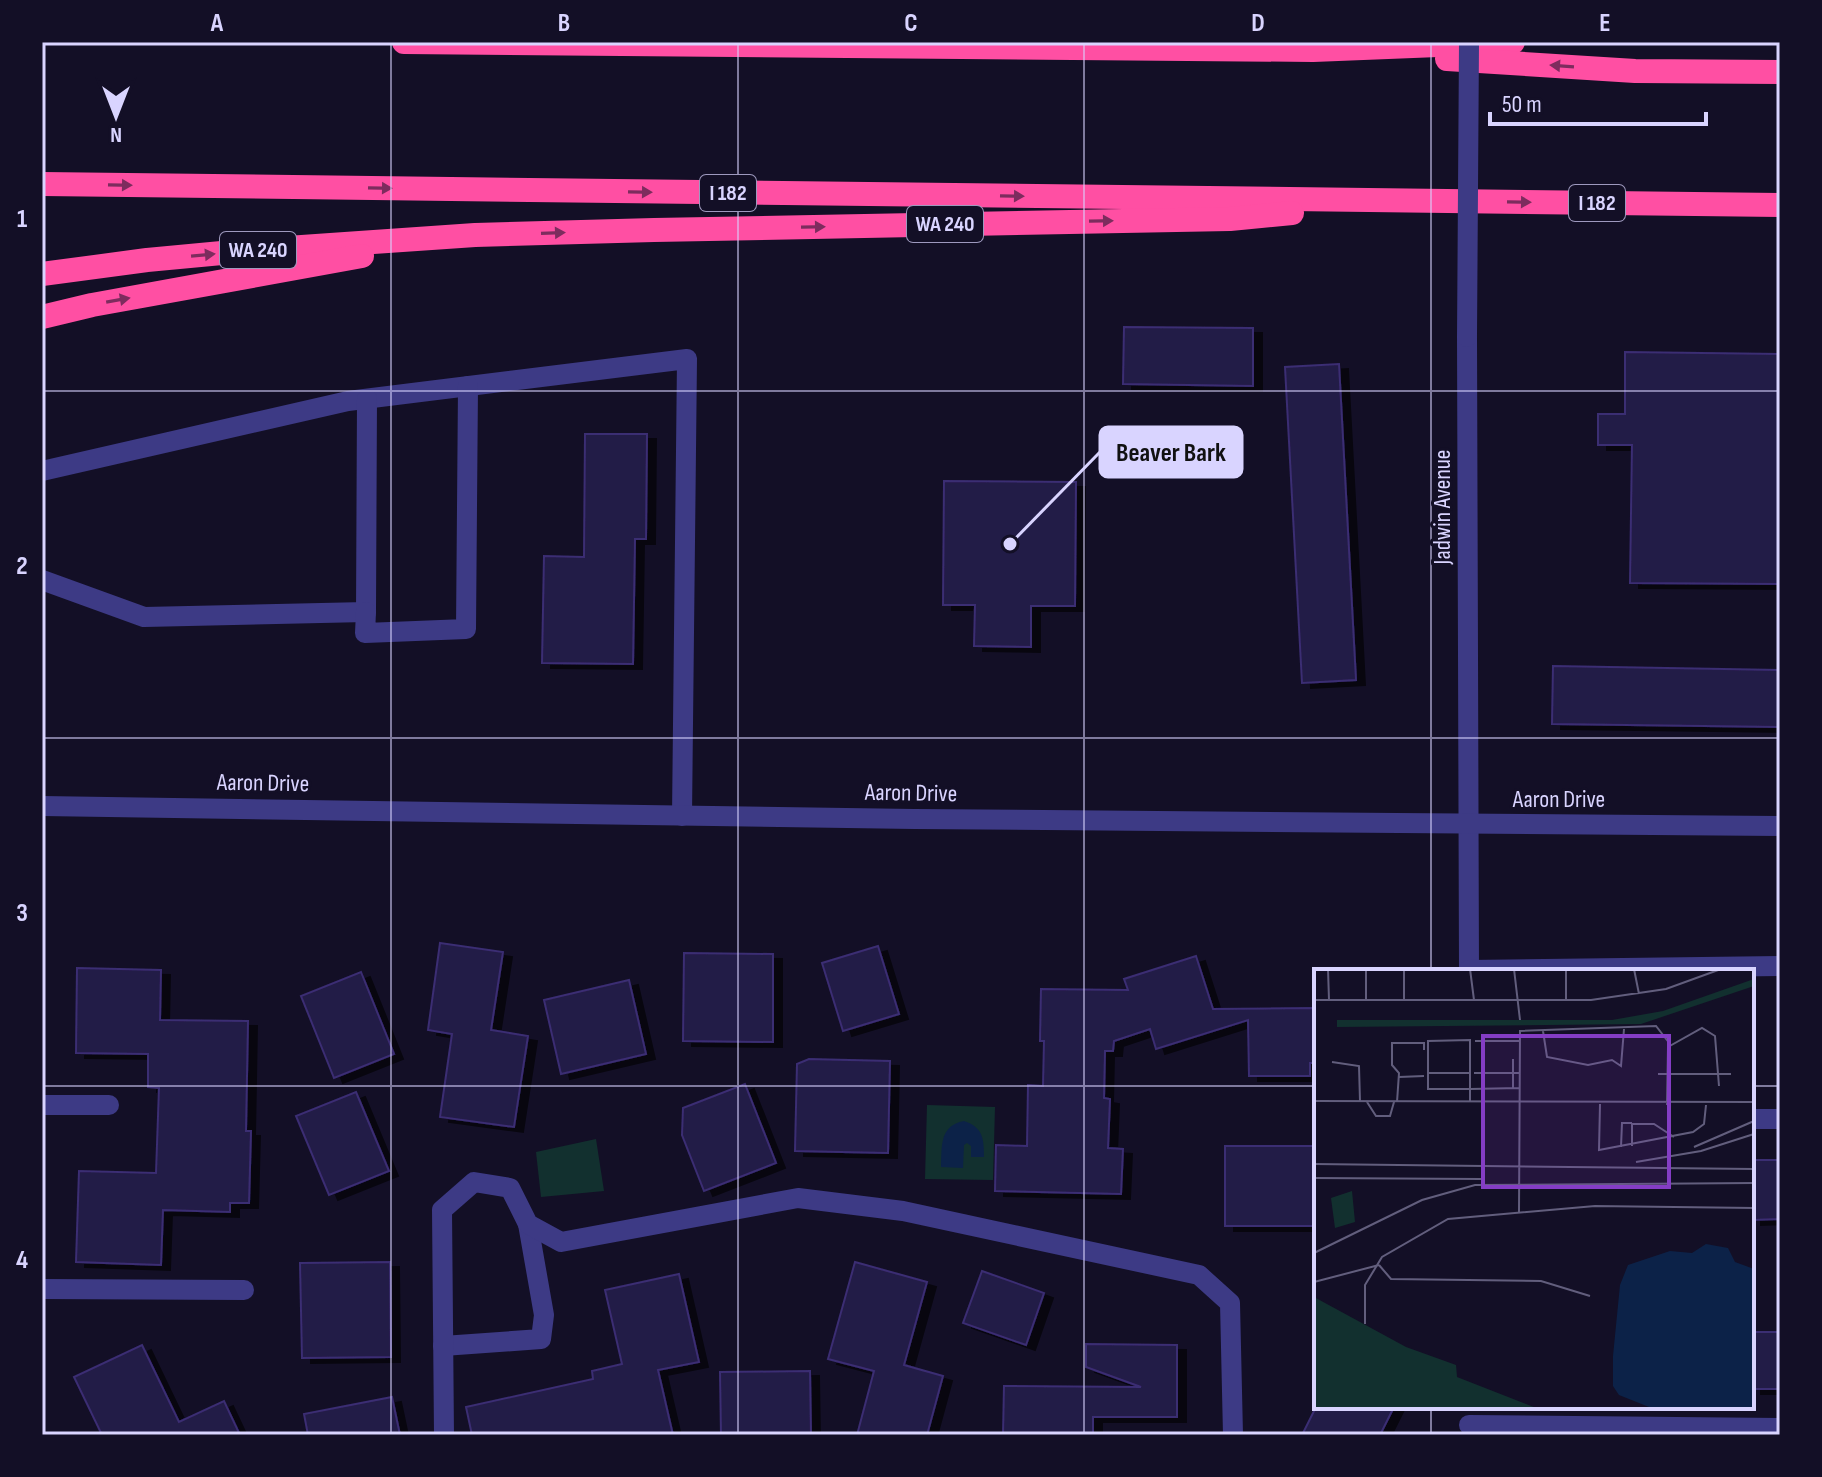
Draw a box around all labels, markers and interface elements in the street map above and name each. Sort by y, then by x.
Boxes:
text: A [210,8,224,39]
text: B [558,8,570,39]
text: C [904,8,918,39]
text: D [1251,8,1265,39]
text: E [1599,8,1611,39]
one-way arrow [1549,59,1574,72]
north arrow [76,76,156,156]
scale bar [1490,76,1706,126]
text: 50 m [1502,90,1542,119]
text: N [110,121,122,148]
road number: I 182 [700,175,756,211]
one-way arrow [108,179,133,192]
one-way arrow [368,182,393,195]
one-way arrow [628,185,653,198]
road number: I 182 [1569,185,1625,221]
one-way arrow [1000,190,1025,202]
one-way arrow [1507,196,1532,208]
text: 1 [17,204,27,235]
road number: WA 240 [907,206,983,242]
one-way arrow [1089,215,1114,227]
one-way arrow [801,220,826,233]
one-way arrow [541,226,566,239]
road number: WA 240 [220,232,296,268]
one-way arrow [191,248,216,261]
one-way arrow [106,294,131,306]
callout: Beaver Bark [1100,427,1242,477]
text: Beaver Bark [1116,438,1226,469]
street label: Jadwin Avenue [1428,450,1457,565]
text: 2 [16,551,28,582]
street label: Aaron Drive [216,768,309,798]
street label: Aaron Drive [864,778,957,808]
street label: Aaron Drive [1512,785,1605,814]
text: 3 [16,898,28,929]
inset map [1314,969,1754,1409]
text: 4 [16,1245,28,1276]

